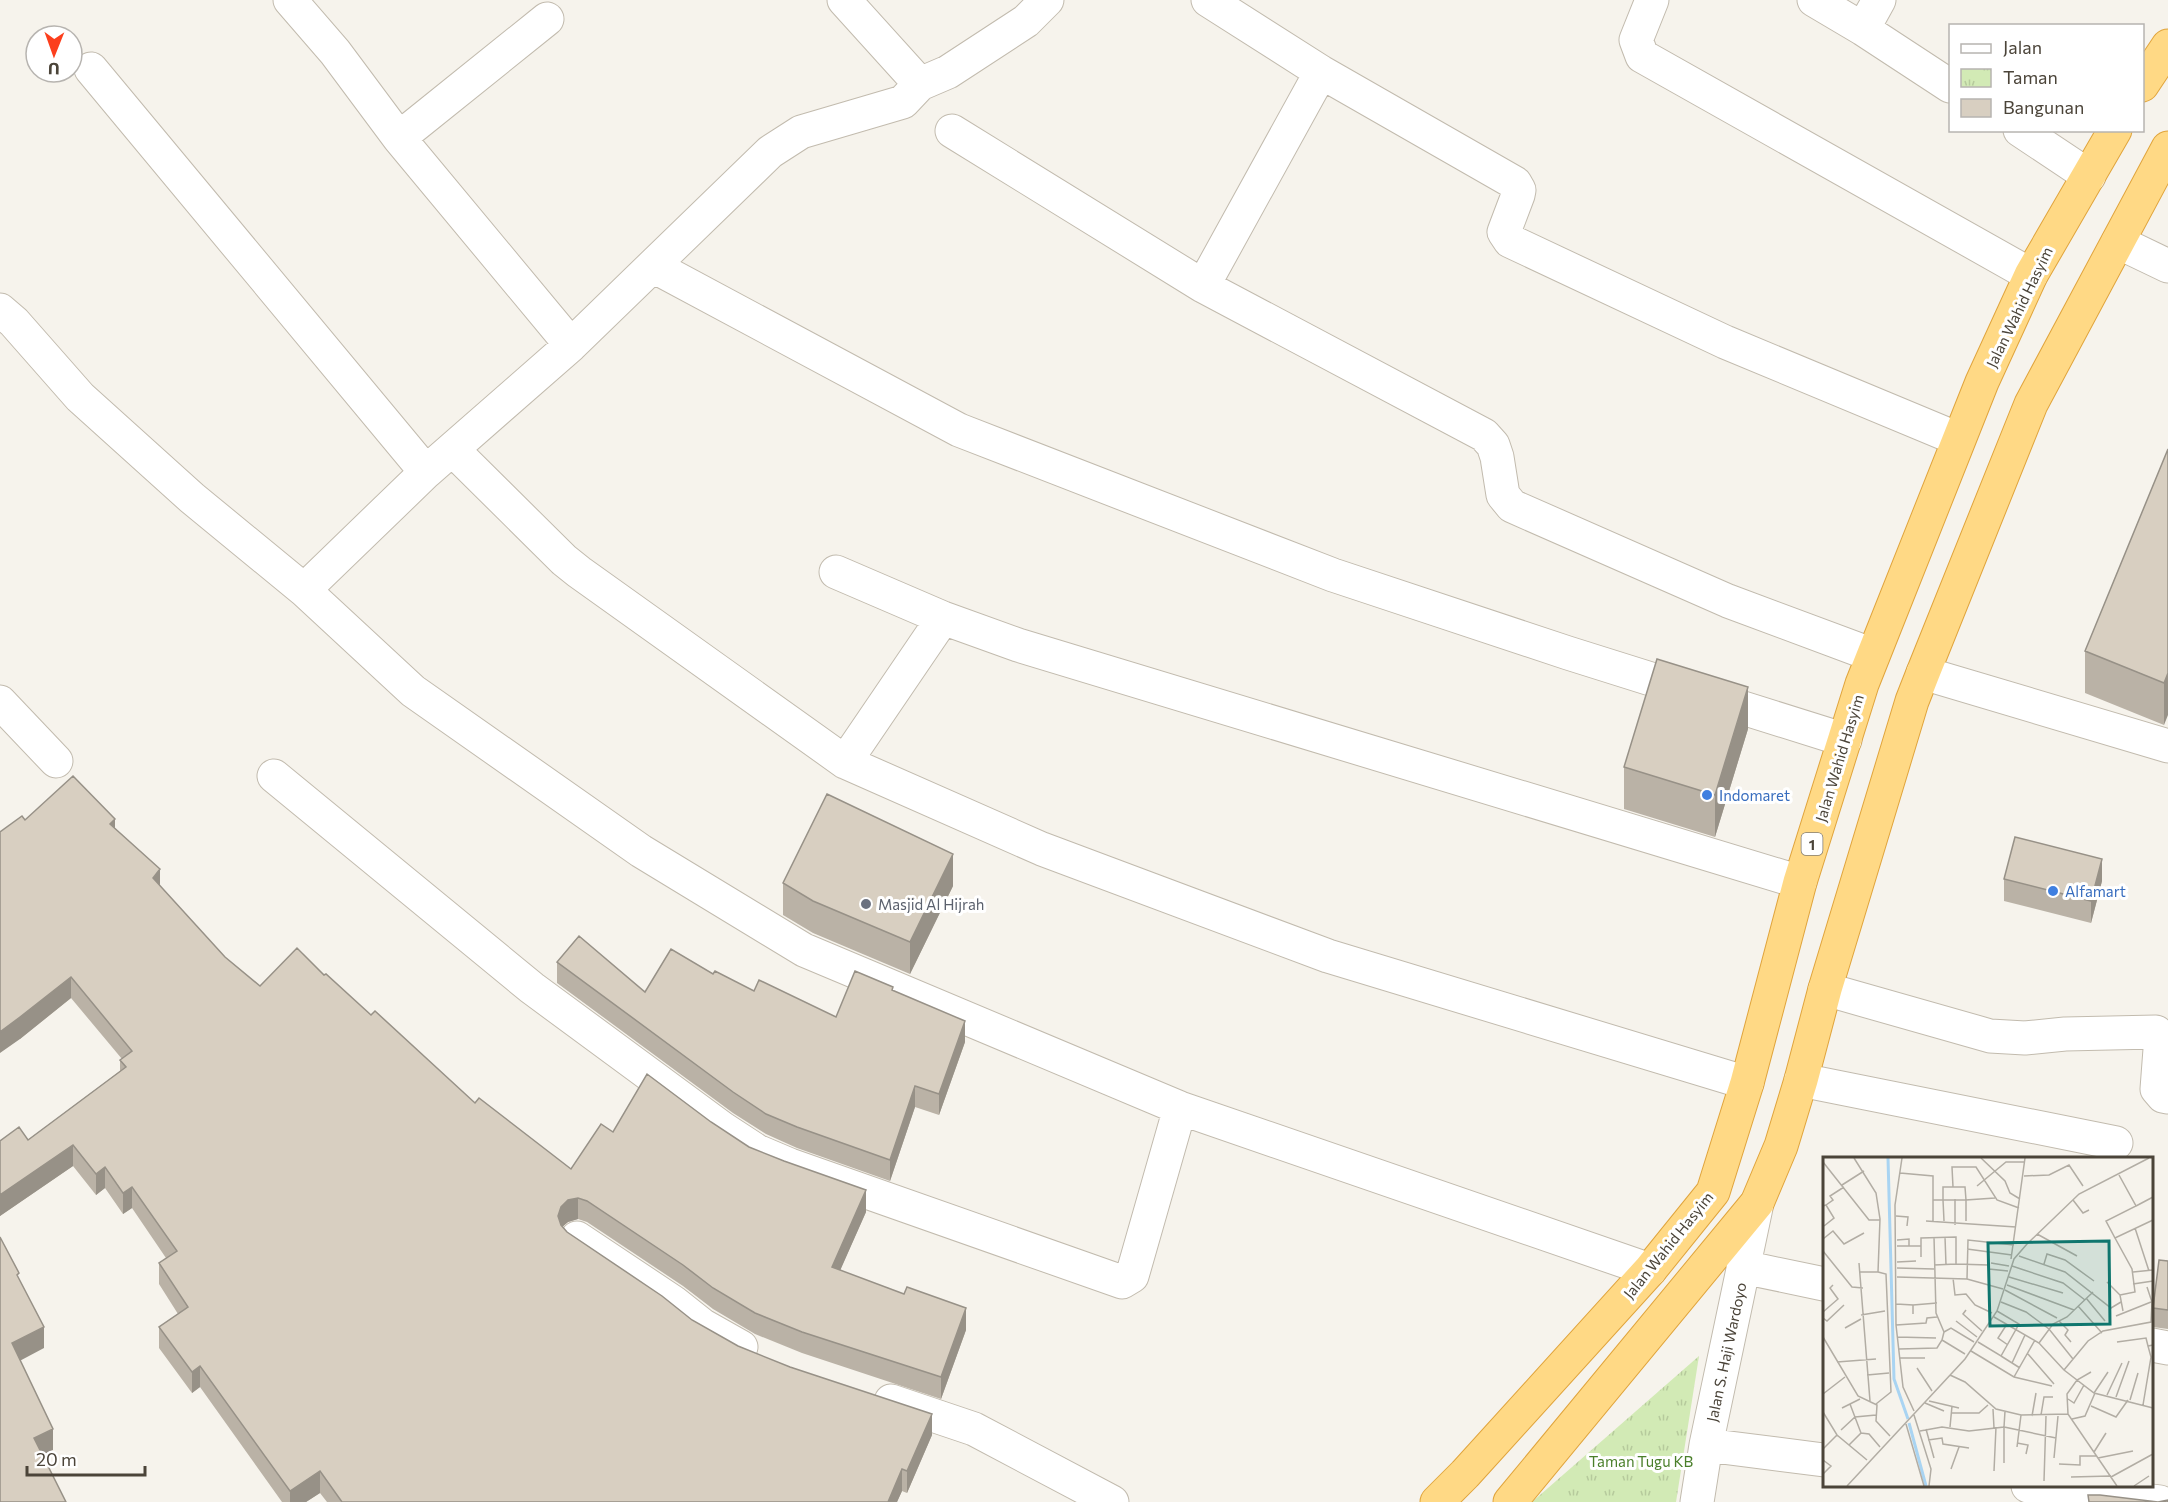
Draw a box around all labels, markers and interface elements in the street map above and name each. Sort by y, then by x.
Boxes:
north arrow [24,24,84,84]
legend [1949,24,2144,132]
text: Jalan [2003,36,2042,58]
text: U [48,60,60,79]
text: Taman [2003,66,2058,88]
text: Bangunan [2003,96,2084,118]
street label: Jalan Wahid Hasyim [1982,244,2056,370]
street label: Jalan Wahid Hasyim [1811,692,1867,824]
place label: Indomaret [1719,786,1790,804]
marker: Indomaret [1700,788,1714,802]
road number: 1 [1802,833,1822,855]
place label: Alfamart [2065,882,2126,900]
marker: Alfamart [2046,884,2060,898]
place label: Masjid Al Hijrah [878,895,984,913]
marker: Masjid Al Hijrah [859,897,873,911]
inset map [1823,1157,2153,1487]
street label: Jalan Wahid Hasyim [1619,1188,1717,1302]
street label: Jalan S. Haji Wardoyo [1702,1281,1750,1423]
scale bar [27,1439,146,1477]
text: 20 m [36,1448,77,1470]
park label: Taman Tugu KB [1589,1452,1694,1470]

